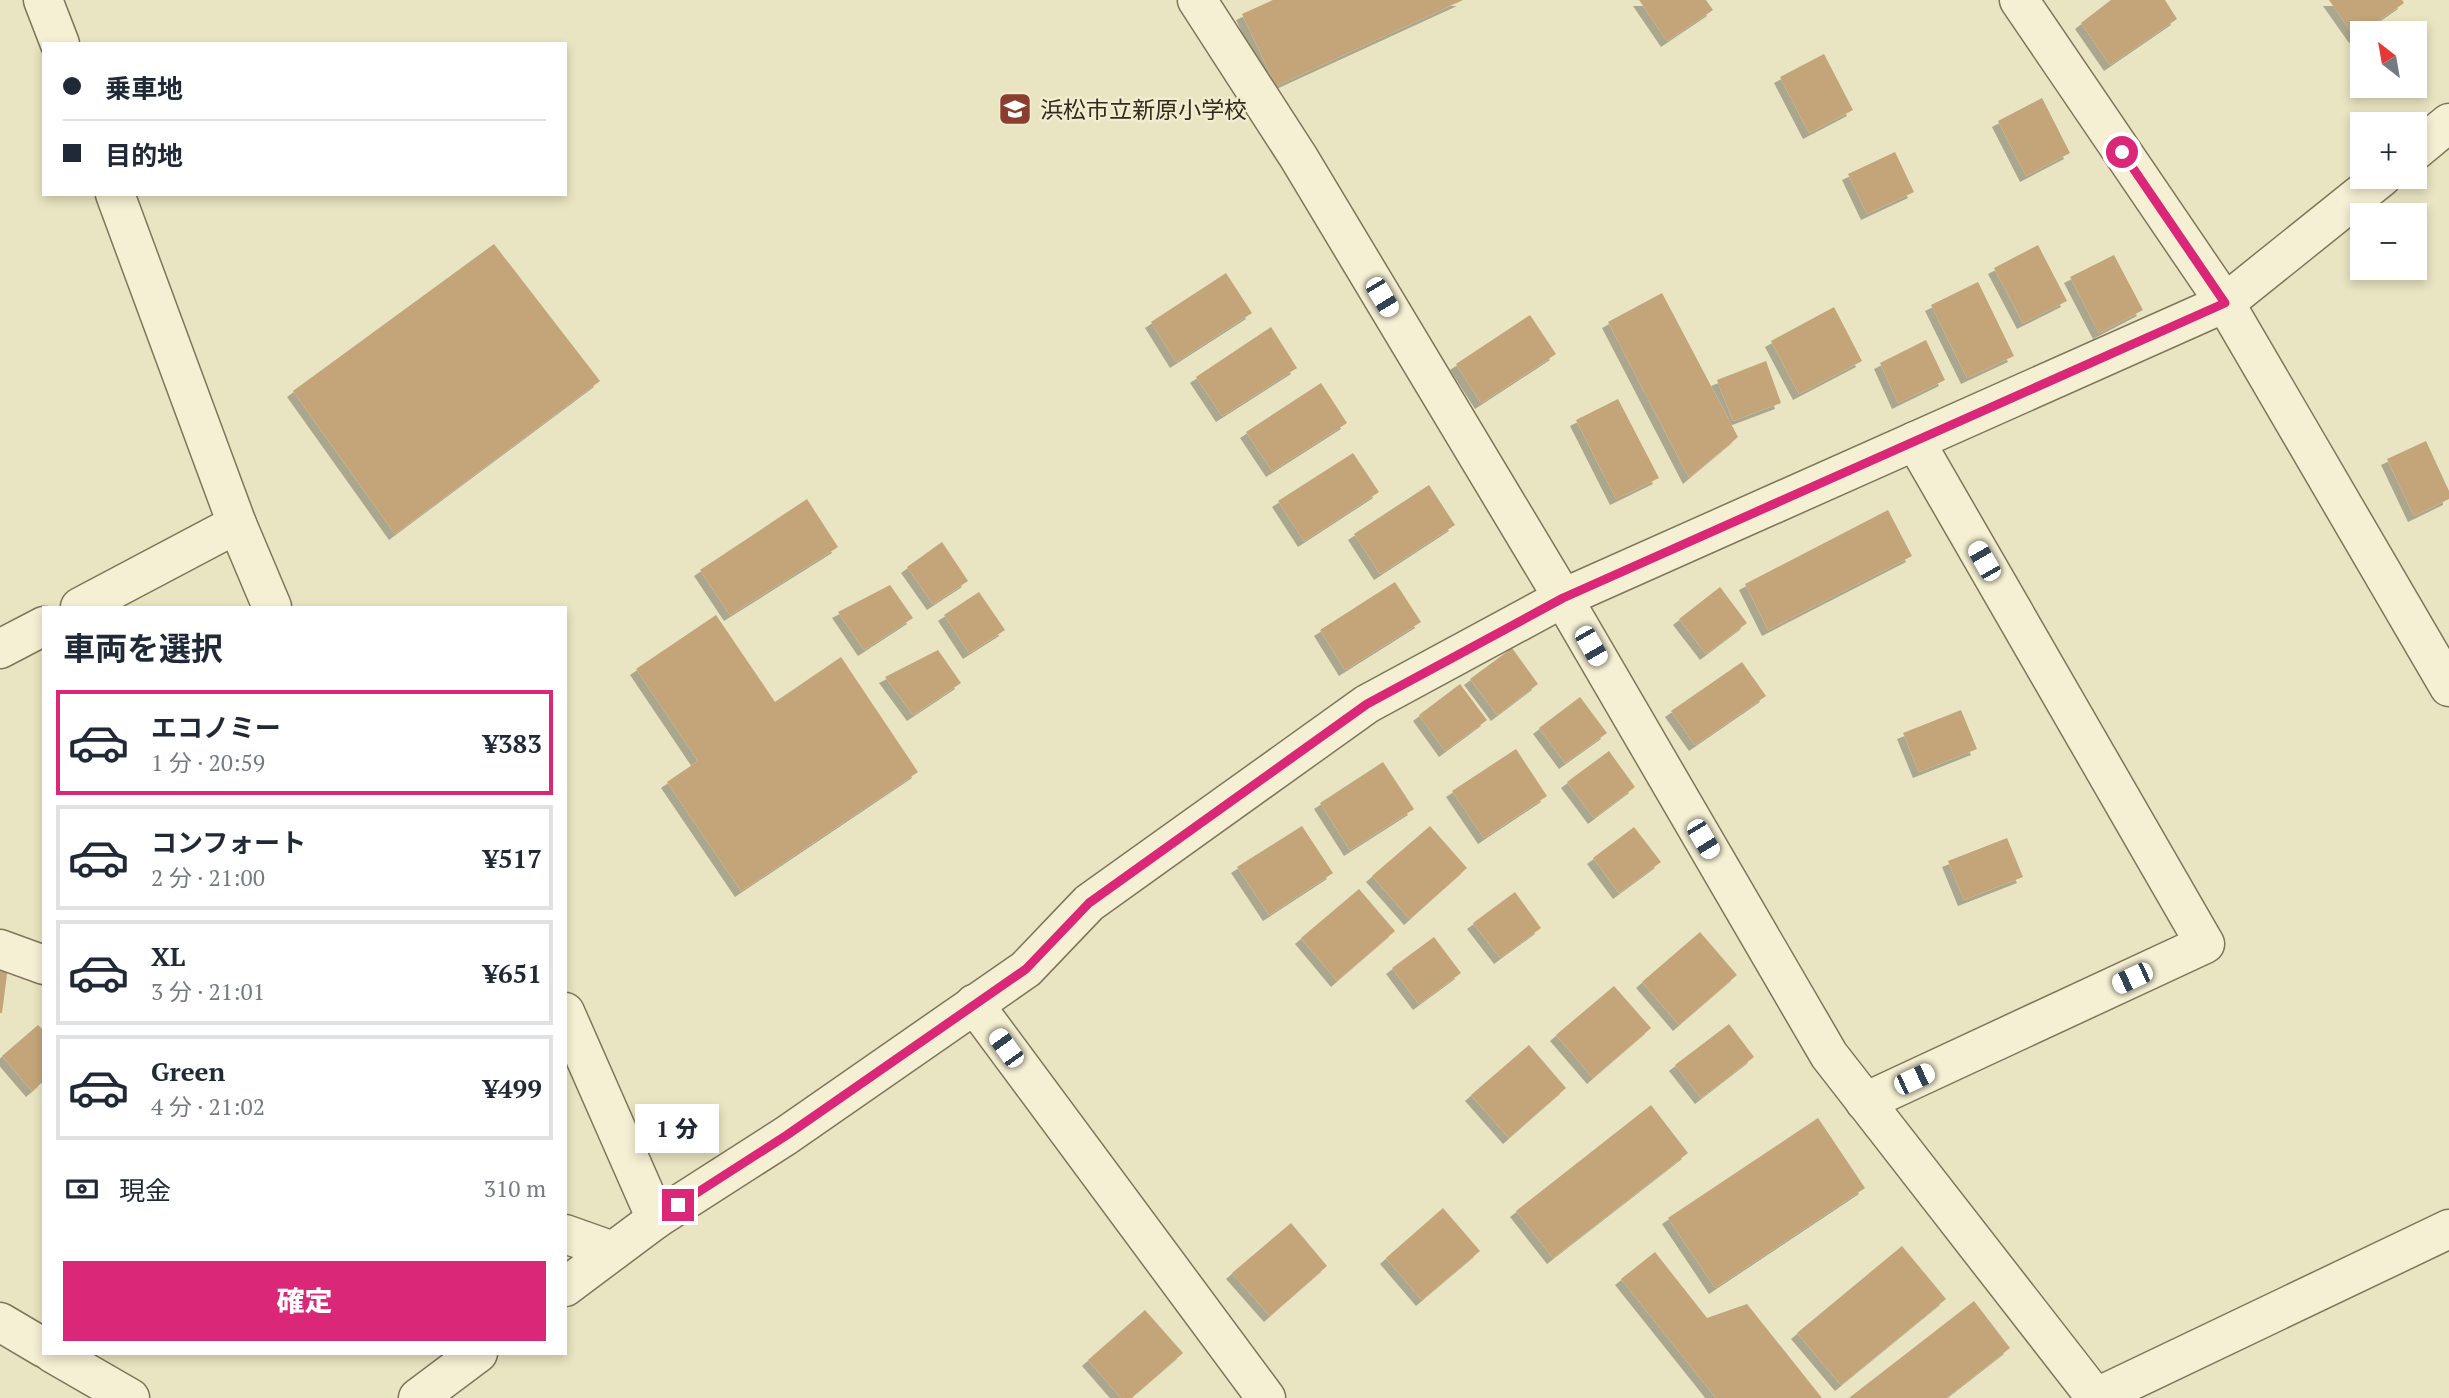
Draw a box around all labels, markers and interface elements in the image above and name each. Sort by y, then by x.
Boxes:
north arrow [2350,21,2427,98]
map controls [2350,21,2427,280]
text: 乗車地 [105,71,183,105]
school or university icon: 浜松市立新原小学校 [996,90,1034,128]
place label: 浜松市立新原小学校 [1040,94,1247,125]
button: + [2350,112,2427,189]
route start [2106,136,2138,168]
text: 目的地 [105,138,183,172]
button: − [2350,203,2427,280]
car [1363,274,1402,320]
car [1965,538,2004,584]
car [1572,623,1611,669]
text: 車両を選択 [63,627,223,669]
text: エコノミー [151,710,281,744]
icon: car [67,711,130,774]
text: ¥383 [483,726,542,760]
text: 1 分 · 20:59 [151,747,265,778]
car [1684,816,1723,862]
text: コンフォート [151,825,306,859]
icon: car [67,826,130,889]
text: ¥517 [483,841,542,875]
text: 2 分 · 21:00 [151,862,265,893]
text: XL [151,939,185,973]
icon: car [67,941,130,1004]
text: ¥651 [483,956,542,990]
car [2109,960,2156,996]
text: 3 分 · 21:01 [151,976,265,1007]
car [986,1025,1027,1071]
text: Green [151,1054,225,1088]
icon: car [67,1056,130,1119]
car [1891,1061,1938,1097]
text: ¥499 [483,1071,542,1105]
text: 4 分 · 21:02 [151,1091,265,1122]
callout: 1 分 [636,1104,720,1152]
text: 1 分 [656,1113,698,1144]
icon: cash [63,1170,101,1208]
text: 現金 [119,1173,171,1207]
text: 310 m [484,1173,546,1204]
route end [662,1189,694,1221]
button: 確定 [63,1261,546,1341]

